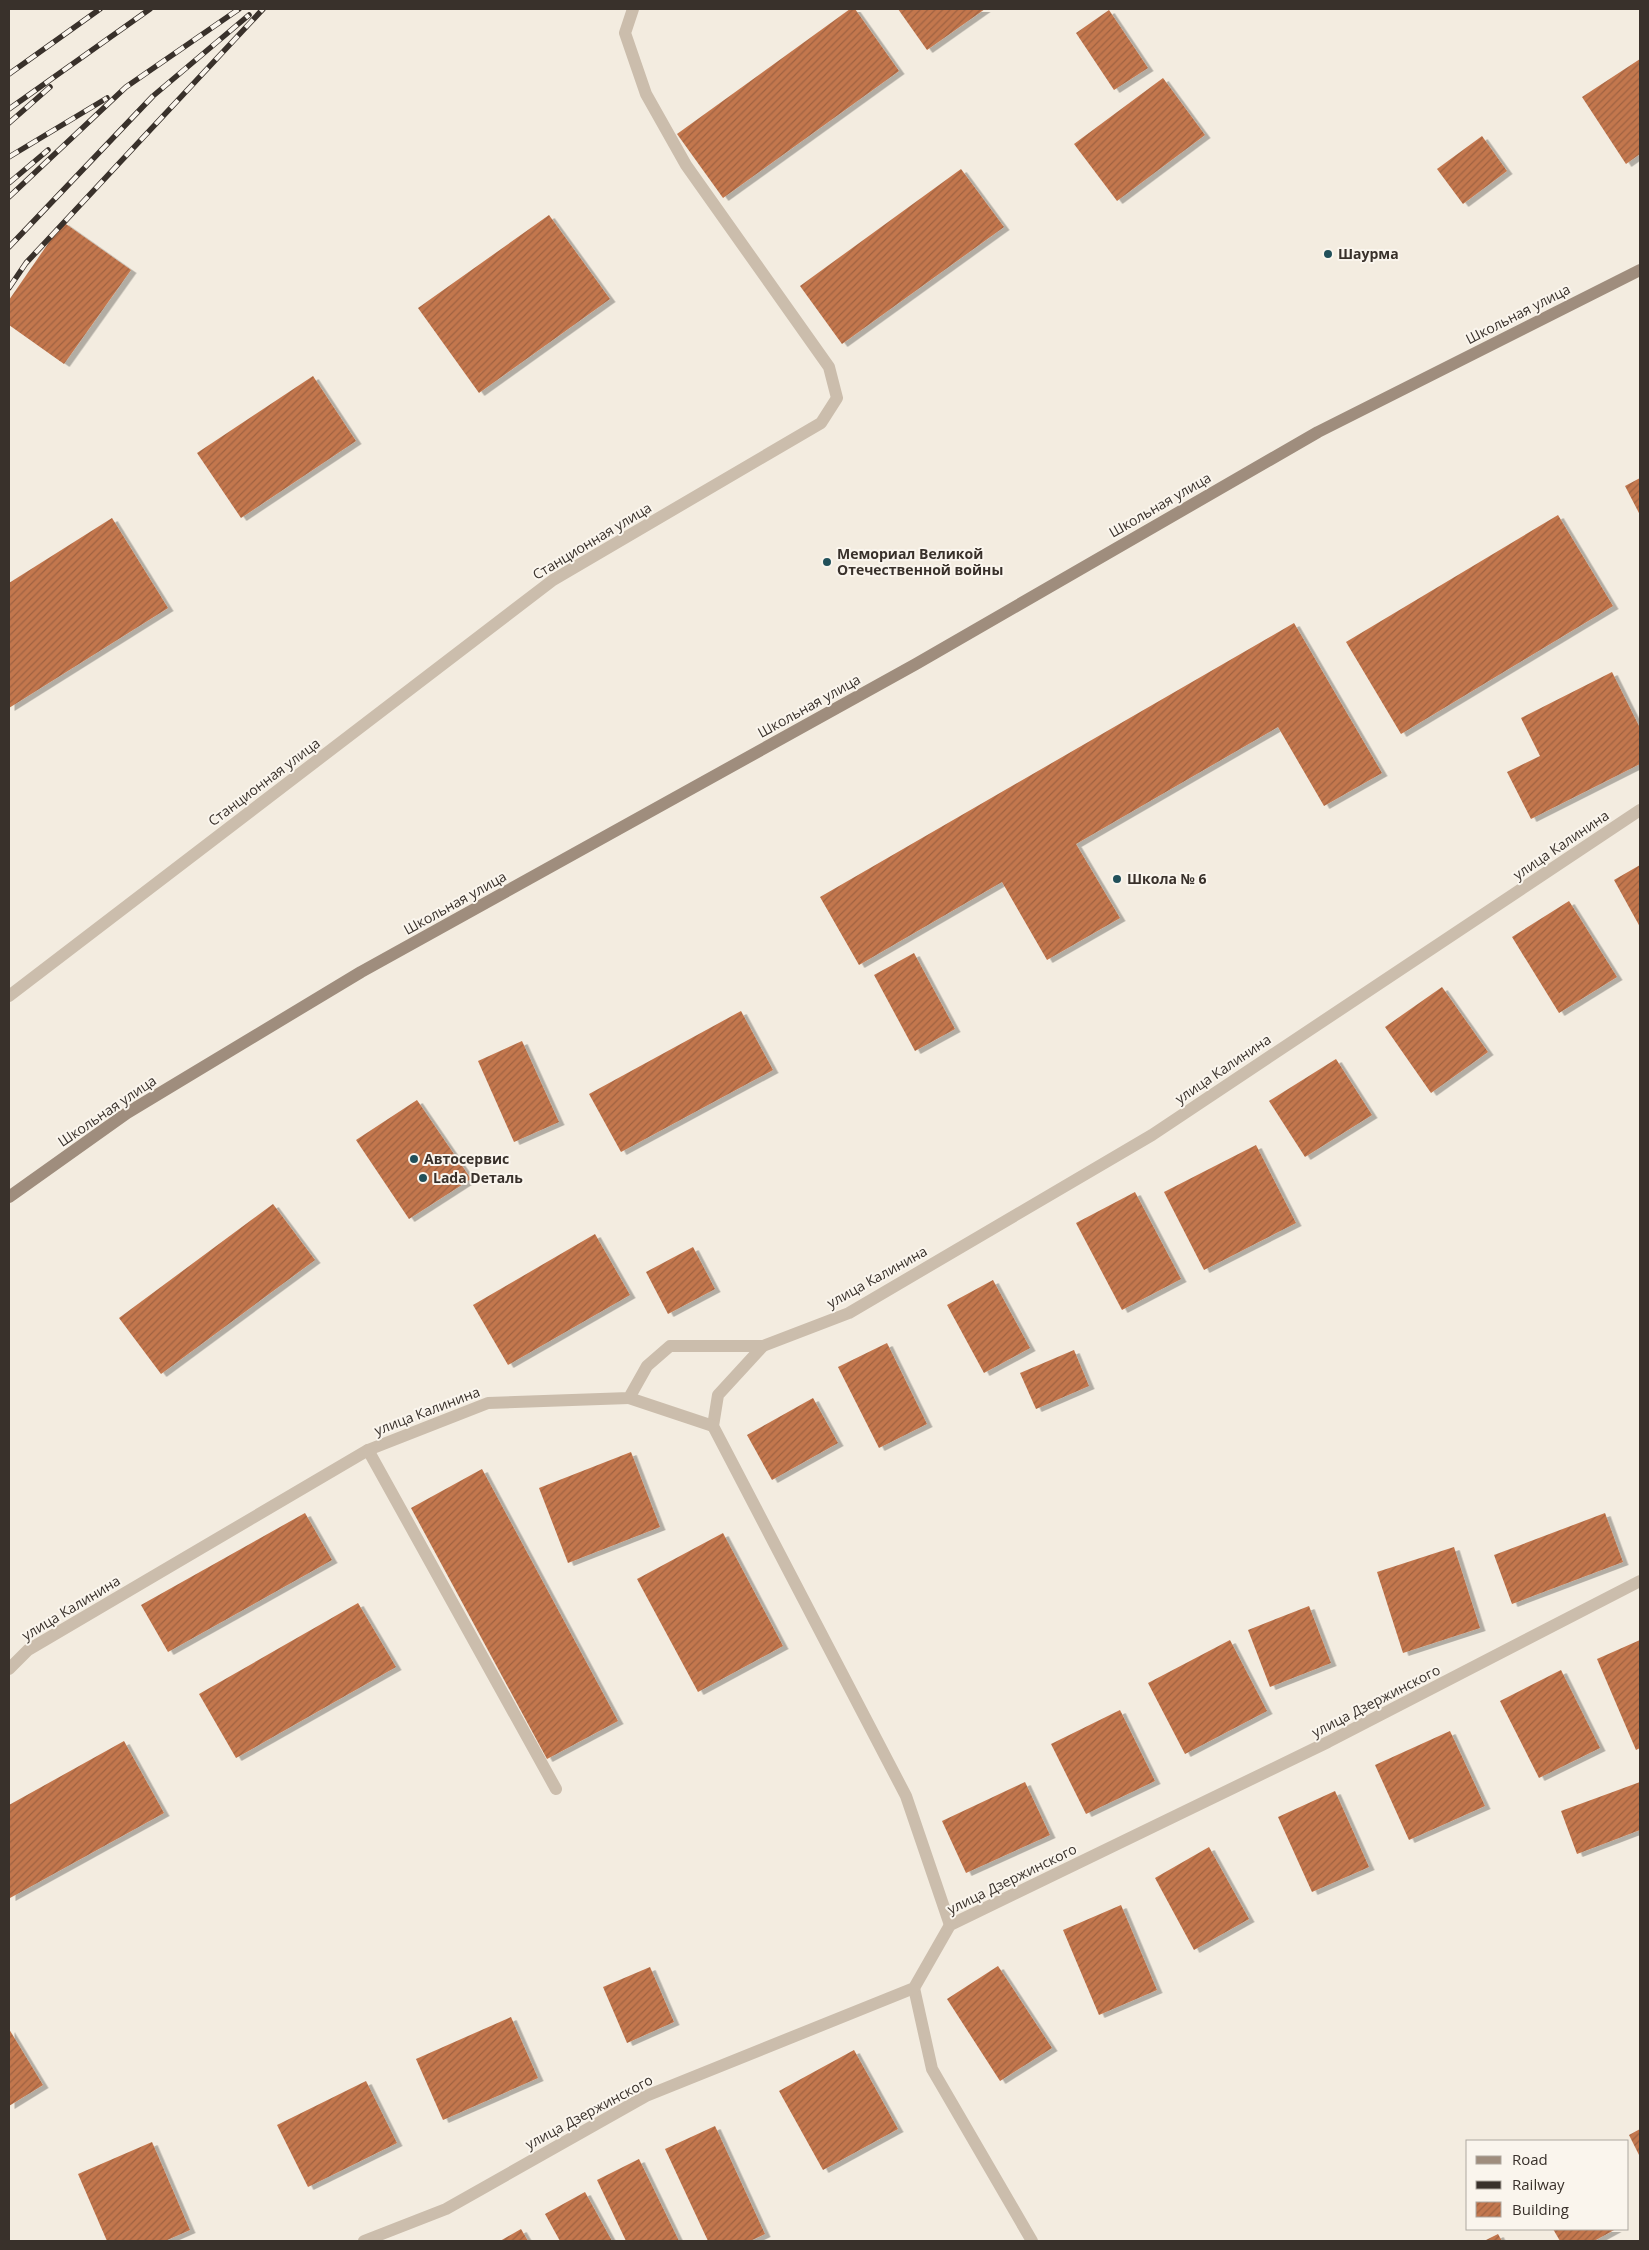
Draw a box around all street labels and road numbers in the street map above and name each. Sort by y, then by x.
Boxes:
street label: Школьная улица [1462,279,1573,348]
street label: Школьная улица [1105,468,1214,542]
street label: Станционная улица [529,498,655,584]
street label: Школьная улица [754,669,864,742]
street label: Станционная улица [204,733,324,830]
street label: улица Калинина [1509,805,1612,884]
street label: Школьная улица [400,866,510,939]
street label: улица Калинина [1171,1029,1274,1108]
street label: Школьная улица [54,1071,160,1151]
street label: улица Калинина [823,1241,930,1312]
street label: улица Калинина [371,1382,482,1439]
street label: улица Калинина [18,1571,124,1644]
street label: улица Дзержинского [1308,1660,1443,1741]
street label: улица Дзержинского [944,1839,1080,1918]
street label: улица Дзержинского [522,2070,656,2153]

